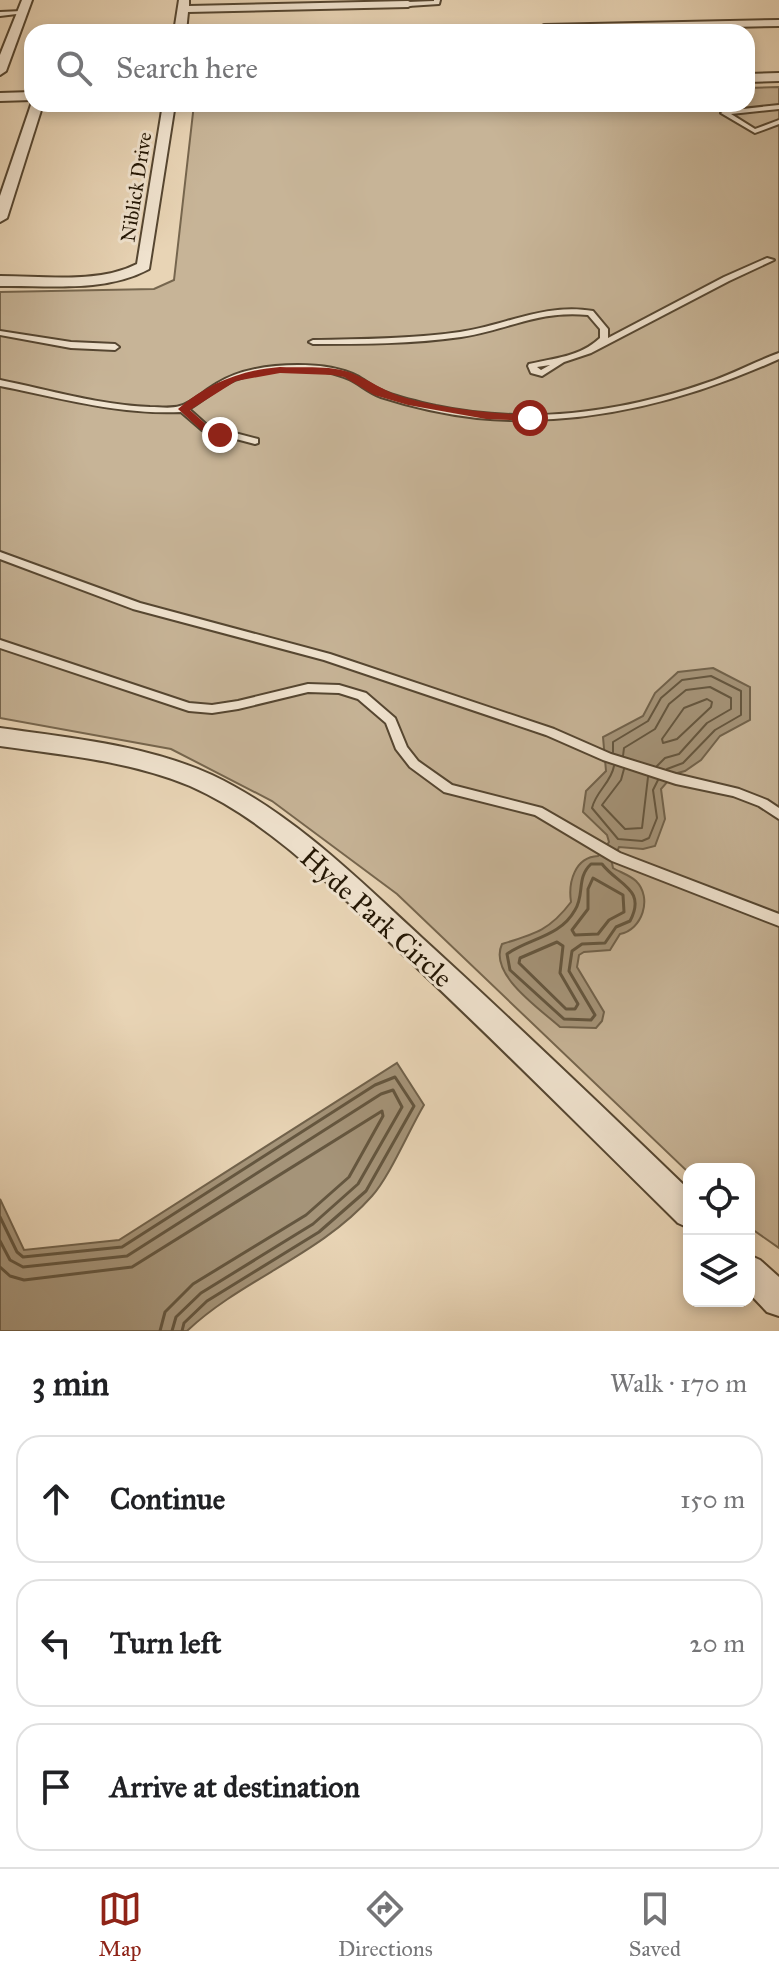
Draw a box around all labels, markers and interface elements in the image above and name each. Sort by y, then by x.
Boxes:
search box [24,24,755,112]
icon: search [52,46,96,90]
text: Search here [116,50,258,86]
street label: Niblick Drive [115,130,157,244]
route start [512,400,548,436]
route end [202,417,238,453]
street label: Hyde Park Circle [293,840,460,995]
map controls [683,1163,755,1307]
button: locate [683,1163,755,1235]
button: layers [683,1235,755,1307]
text: 3 min [32,1363,109,1404]
text: Walk · 170 m [610,1367,747,1399]
icon: ahead [34,1477,78,1521]
text: Continue [110,1481,225,1517]
text: 150 m [680,1483,745,1515]
icon: left [34,1621,78,1665]
text: Turn left [110,1625,221,1661]
text: 20 m [690,1627,745,1659]
icon: arrive [34,1765,78,1809]
text: Arrive at destination [110,1769,360,1805]
tab: Map [98,1887,142,1962]
tab: Directions [338,1887,433,1962]
tab: Saved [629,1887,681,1962]

